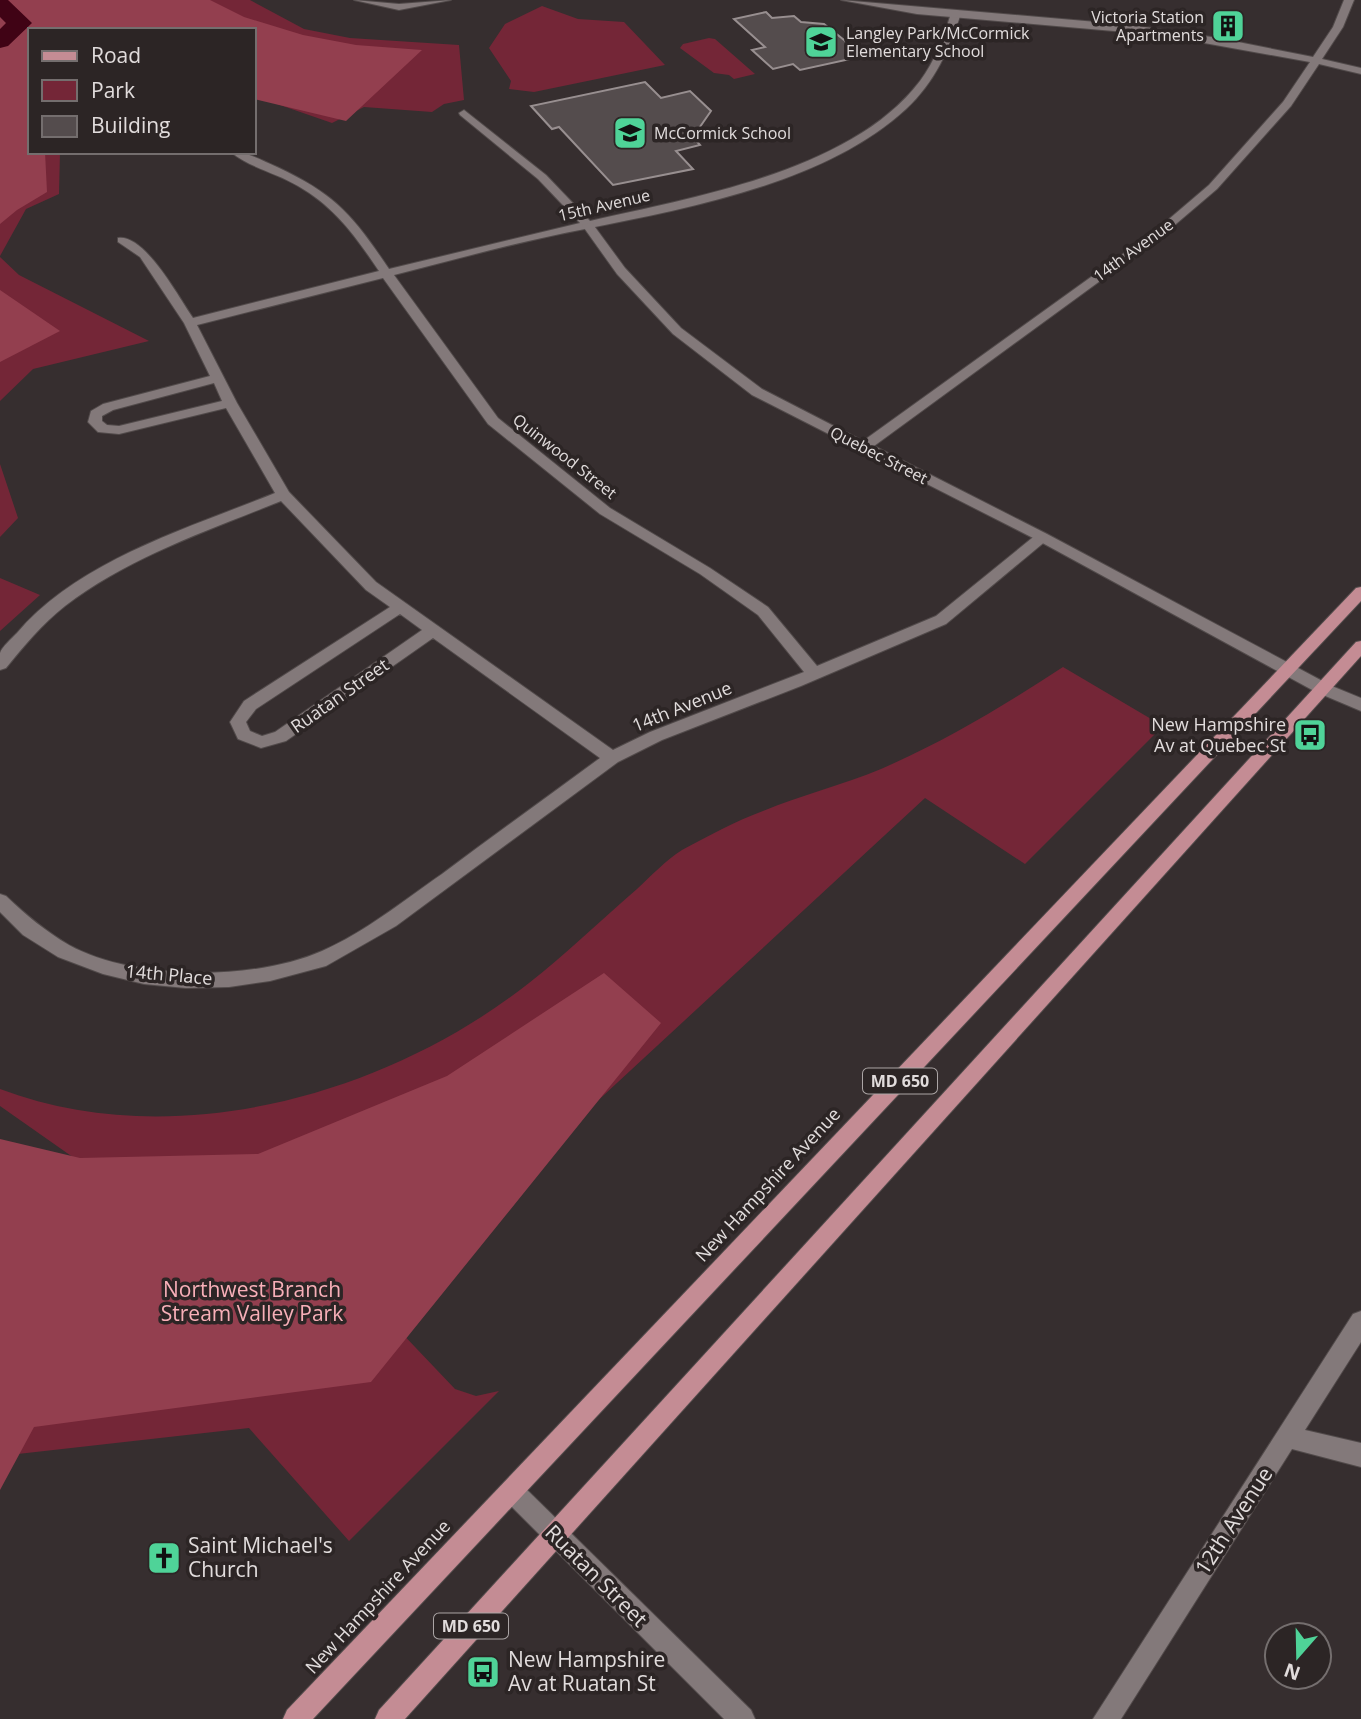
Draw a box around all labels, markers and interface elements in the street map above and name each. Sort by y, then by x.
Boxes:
place label: Victoria Station Apartments [1091,6,1204,46]
building icon: Victoria Station Apartments [1209,7,1247,45]
place label: Langley Park/McCormick Elementary School [846,22,1030,62]
school or university icon: Langley Park/McCormick Elementary School [802,23,840,61]
legend [28,28,256,154]
text: Road [91,41,141,69]
text: Park [91,76,135,104]
text: Building [91,111,170,139]
school or university icon: McCormick School [611,114,649,152]
place label: McCormick School [654,122,791,144]
street label: 15th Avenue [556,184,652,226]
street label: 14th Avenue [1089,214,1177,286]
street label: Quinwood Street [508,408,622,504]
street label: Quebec Street [827,421,932,489]
street label: Ruatan Street [286,652,393,738]
street label: 14th Avenue [628,675,735,737]
place label: New Hampshire Av at Quebec St [1151,712,1286,757]
bus stop icon: New Hampshire Av at Quebec St [1291,716,1329,754]
street label: 14th Place [125,958,213,990]
road number: MD 650 [863,1068,937,1093]
street label: New Hampshire Avenue [690,1102,845,1266]
park label: Northwest Branch Stream Valley Park [161,1275,343,1327]
street label: 12th Avenue [1188,1461,1278,1580]
street label: New Hampshire Avenue [300,1514,455,1678]
street label: Ruatan Street [540,1518,654,1632]
place label: Saint Michael's Church [188,1531,333,1583]
church icon: Saint Michael's Church [145,1539,183,1577]
road number: MD 650 [434,1614,508,1638]
north arrow [1263,1621,1333,1691]
place label: New Hampshire Av at Ruatan St [508,1645,665,1697]
bus stop icon: New Hampshire Av at Ruatan St [464,1653,502,1691]
text: N [1280,1657,1304,1687]

